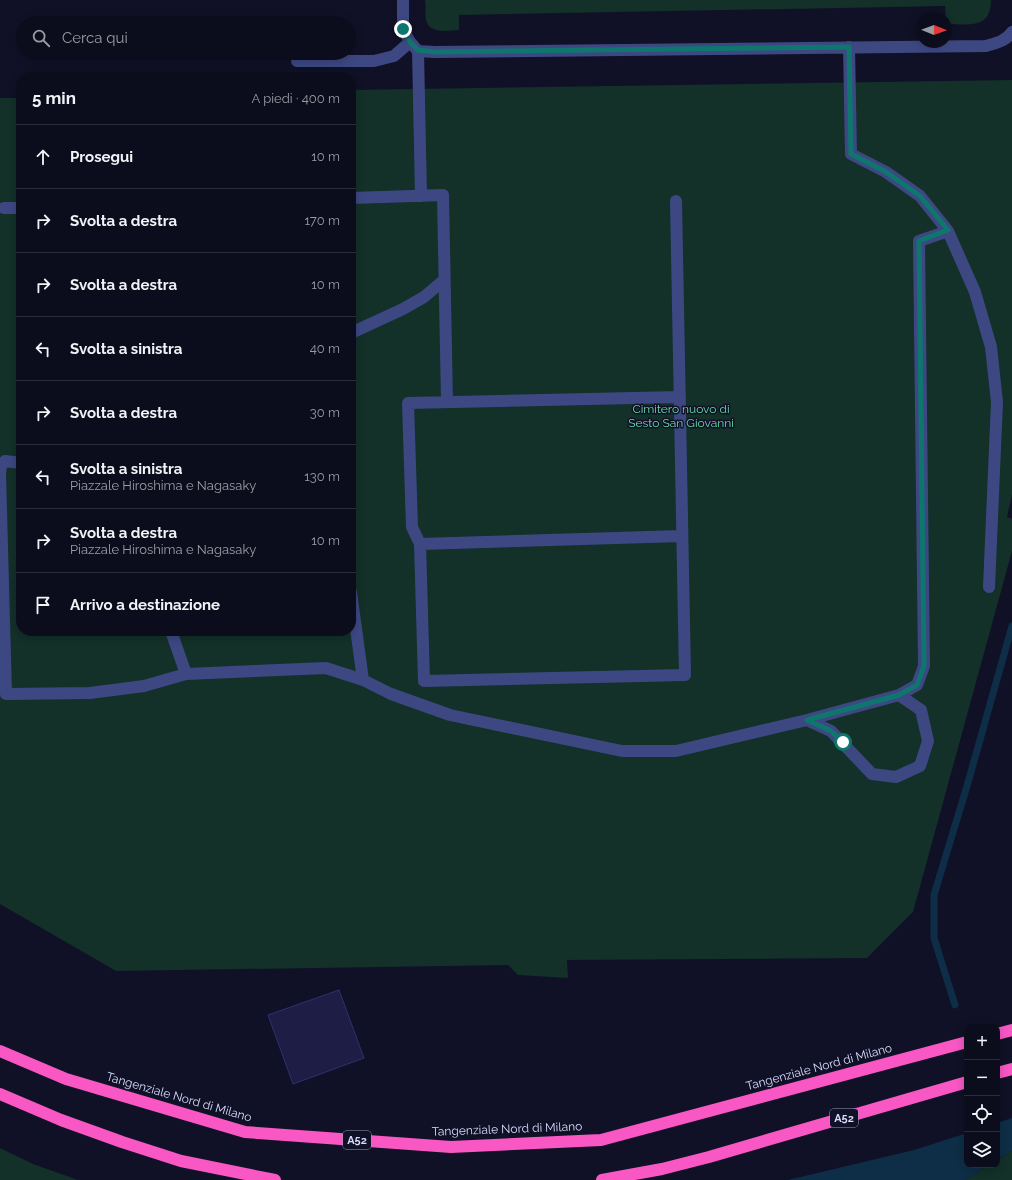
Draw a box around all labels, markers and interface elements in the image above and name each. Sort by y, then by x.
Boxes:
north arrow [916,12,952,48]
search box [16,16,356,60]
route end [394,20,412,38]
icon: search [30,27,52,49]
text: Cerca qui [62,29,128,47]
text: 5 min [32,88,76,108]
text: A piedi · 400 m [252,91,340,106]
icon: ahead [32,146,54,168]
text: Prosegui [70,148,133,166]
text: 10 m [311,149,340,164]
icon: right [32,210,54,232]
text: Svolta a destra [70,212,177,230]
text: 170 m [304,213,340,228]
icon: right [32,274,54,296]
text: Svolta a destra [70,276,177,294]
text: 10 m [311,277,340,292]
icon: left [32,338,54,360]
text: Svolta a sinistra [70,340,182,358]
text: 40 m [310,341,340,356]
icon: right [32,402,54,424]
park label: Cimitero nuovo di Sesto San Giovanni [628,402,734,430]
text: Svolta a destra [70,404,177,422]
text: 30 m [310,405,340,420]
text: Svolta a sinistra [70,460,182,478]
icon: left [32,466,54,488]
text: 130 m [304,469,340,484]
text: Piazzale Hiroshima e Nagasaky [70,478,256,493]
text: Svolta a destra [70,524,177,542]
icon: right [32,530,54,552]
text: 10 m [311,533,340,548]
text: Piazzale Hiroshima e Nagasaky [70,542,256,557]
icon: arrive [32,594,54,616]
text: Arrivo a destinazione [70,596,220,614]
route start [834,733,852,751]
map controls [964,1024,1000,1168]
button: + [964,1024,1000,1060]
street label: Tangenziale Nord di Milano [744,1041,894,1093]
button: − [964,1060,1000,1096]
street label: Tangenziale Nord di Milano [105,1070,253,1124]
button: locate [964,1096,1000,1132]
road number: A52 [830,1109,858,1127]
street label: Tangenziale Nord di Milano [432,1119,582,1139]
road number: A52 [343,1131,371,1149]
button: layers [964,1132,1000,1168]

